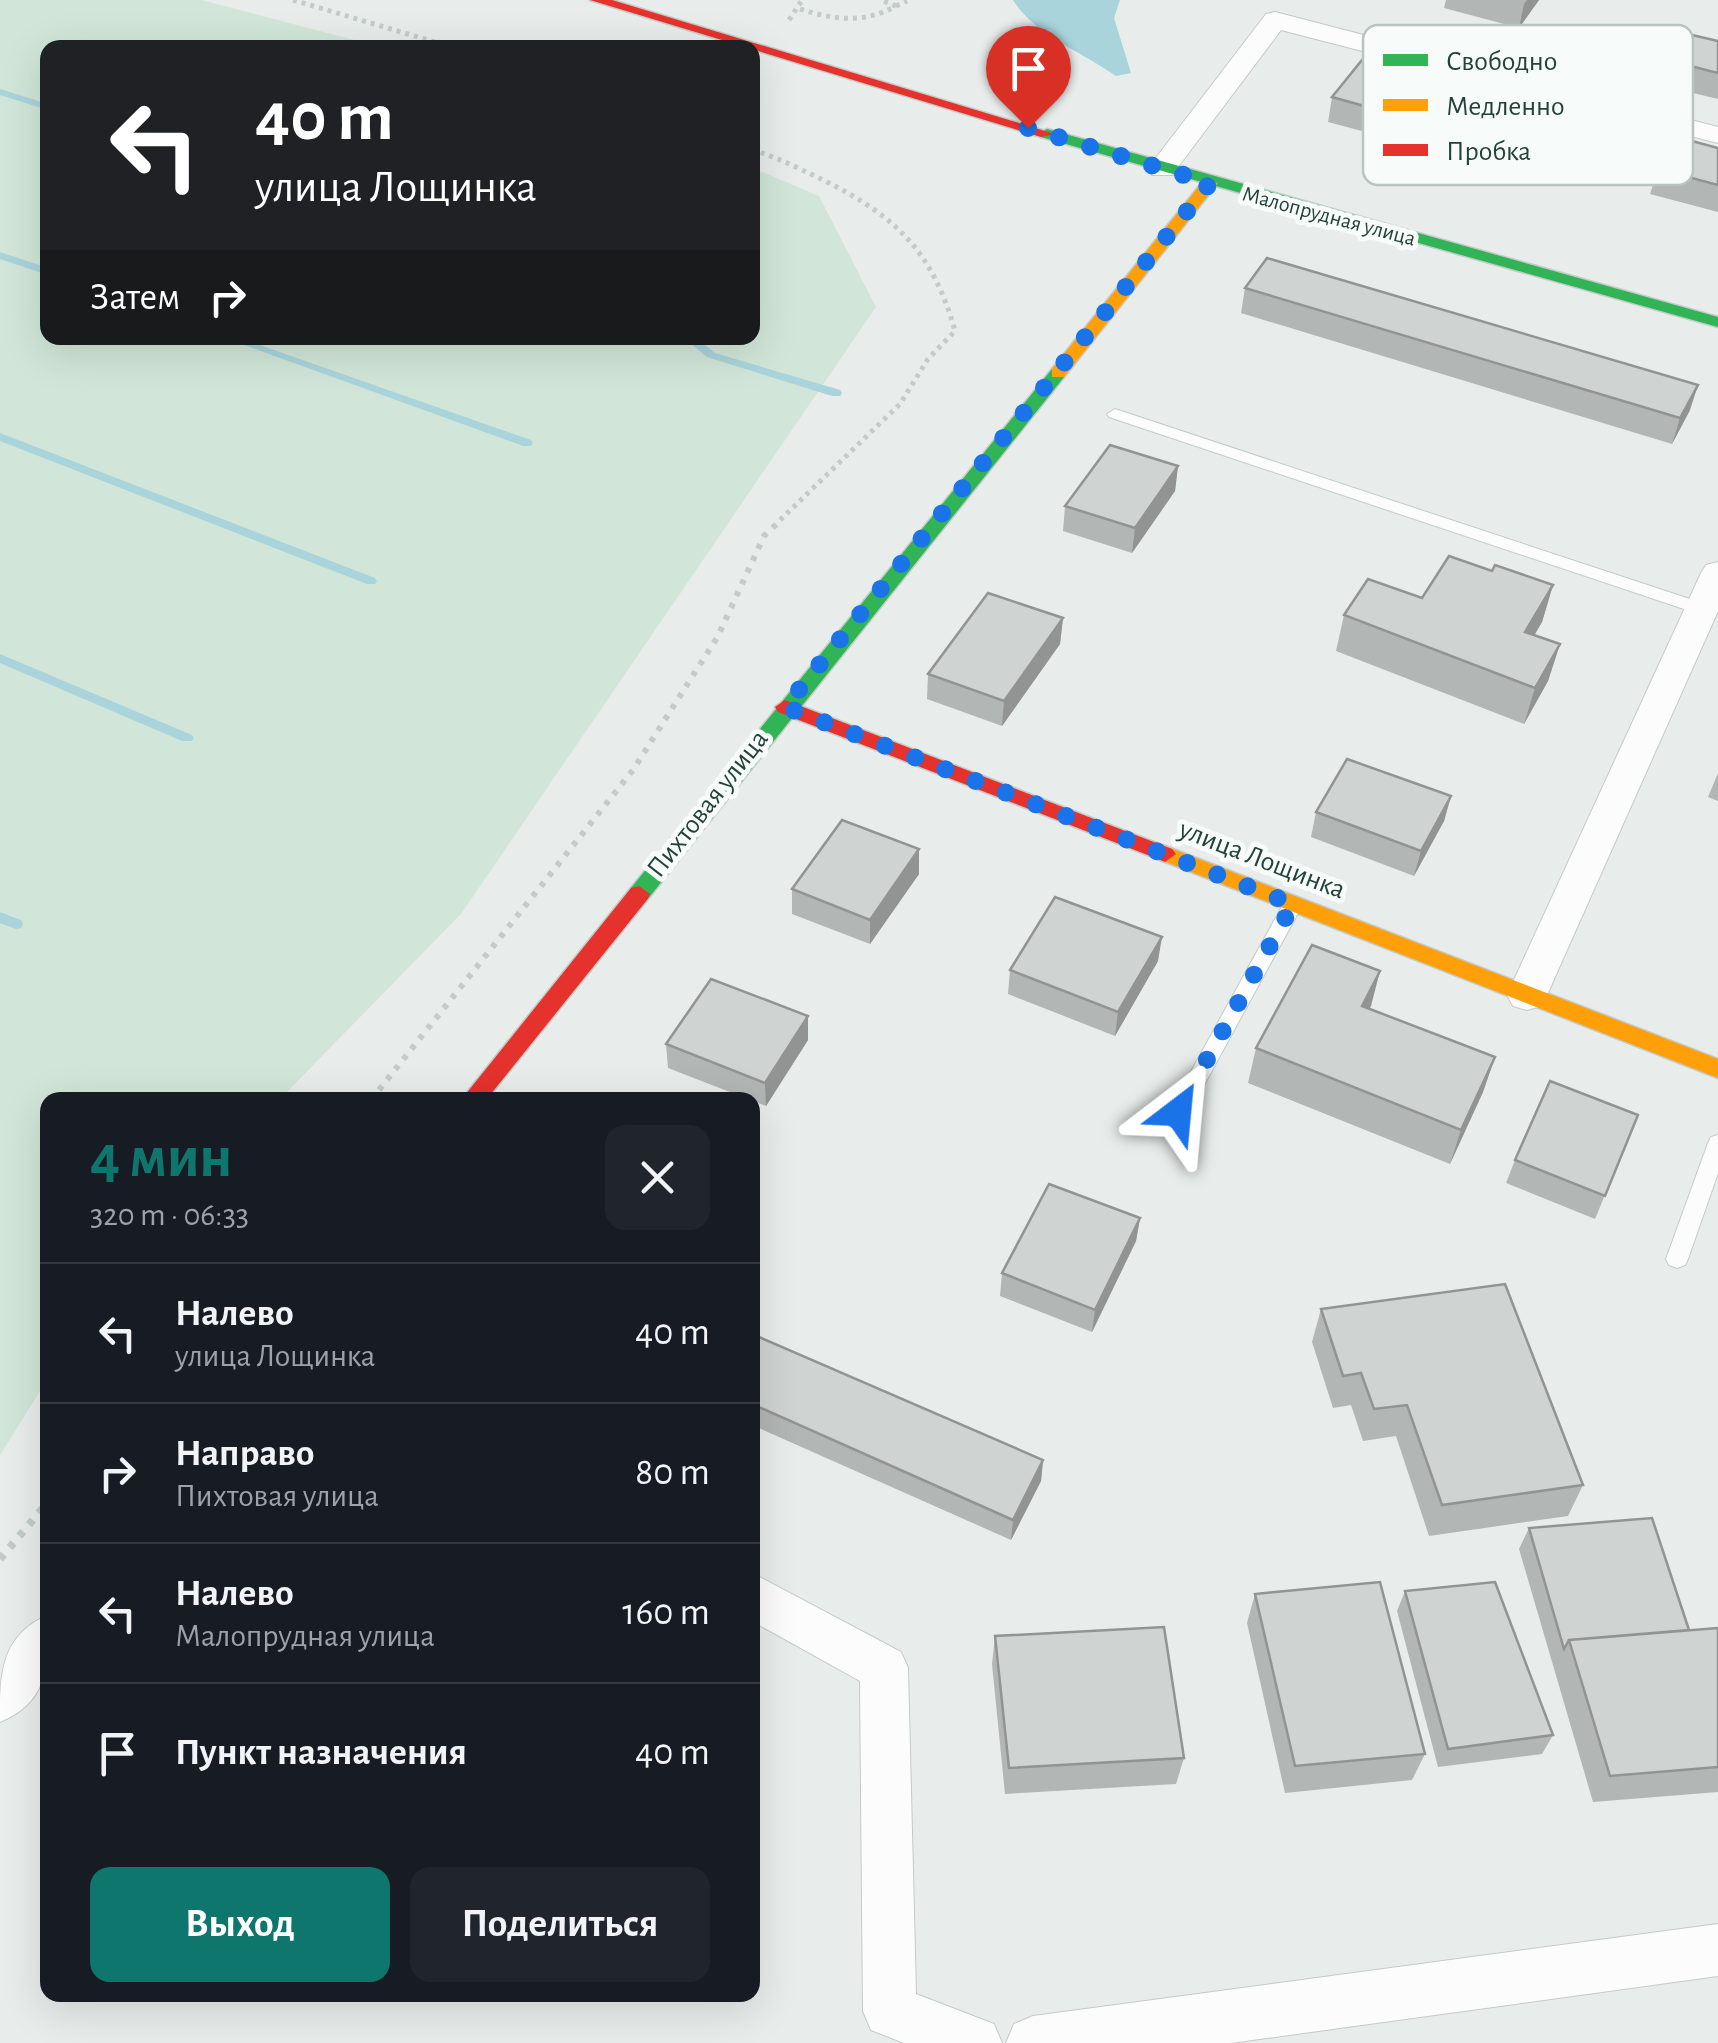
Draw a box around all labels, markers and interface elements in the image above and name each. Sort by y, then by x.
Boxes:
legend [1363,25,1693,185]
pin [986,26,1071,129]
icon: arrive [1001,41,1056,96]
text: Свободно [1446,48,1557,76]
icon: left [90,80,220,210]
text: 40 m [255,83,394,153]
text: Медленно [1446,93,1565,121]
text: Пробка [1446,138,1531,166]
text: улица Лощинка [255,165,537,210]
street label: Малопрудная улица [1240,182,1418,250]
icon: right [200,270,255,325]
text: Затем [90,279,180,317]
street label: Пихтовая улица [642,725,774,883]
street label: улица Лощинка [1174,815,1349,905]
position arrow [1126,1060,1230,1164]
button: close [605,1125,710,1230]
text: 4 мин [90,1128,232,1188]
text: 320 m · 06:33 [90,1199,249,1231]
text: Налево [175,1295,294,1333]
icon: left [90,1306,145,1361]
text: 40 m [635,1314,710,1352]
text: улица Лощинка [175,1340,375,1372]
text: Направо [175,1435,314,1473]
icon: right [90,1446,145,1501]
text: 80 m [635,1454,710,1492]
text: Пихтовая улица [175,1480,379,1512]
text: Налево [175,1575,294,1613]
icon: left [90,1586,145,1641]
text: 160 m [622,1594,710,1632]
text: Малопрудная улица [175,1620,435,1652]
icon: arrive [90,1726,145,1781]
text: Пункт назначения [175,1734,467,1772]
text: 40 m [635,1734,710,1772]
button: Выход [90,1867,390,1982]
button: Поделиться [410,1867,710,1982]

